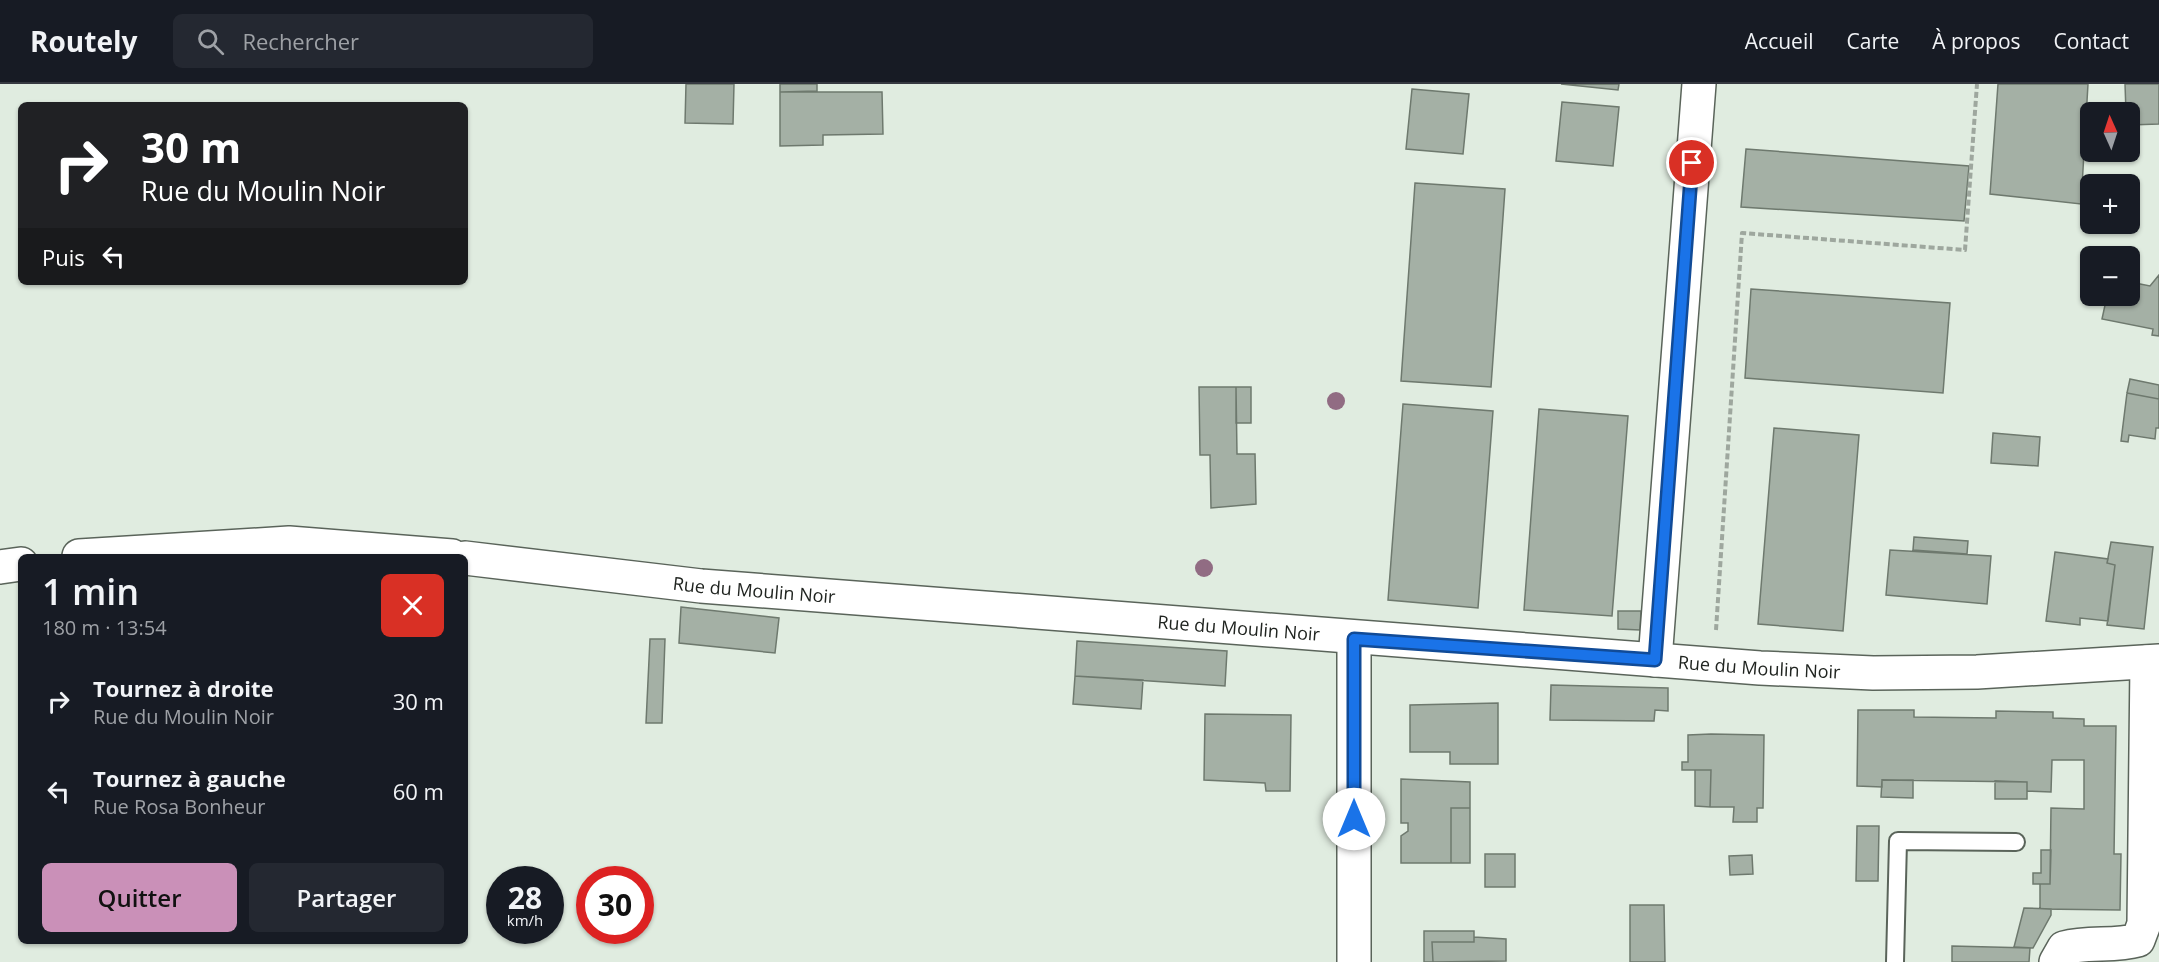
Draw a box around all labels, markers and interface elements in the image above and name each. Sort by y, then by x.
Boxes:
search box [173,14,593,68]
text: Routely [30,22,137,60]
icon: search [194,25,227,58]
text: Rechercher [242,26,359,56]
text: Accueil [1745,27,1813,55]
text: Carte [1846,27,1899,55]
text: À propos [1932,27,2021,55]
text: Contact [2054,27,2129,55]
north arrow [2080,102,2140,162]
map controls [2080,102,2140,306]
text: 30 m [141,118,241,175]
icon: right [42,126,120,204]
pin [1666,137,1717,188]
icon: arrive [1675,146,1708,179]
text: Rue du Moulin Noir [141,172,385,209]
button: + [2080,174,2140,234]
icon: left [97,240,130,273]
text: Puis [42,242,85,272]
button: − [2080,246,2140,306]
text: 1 min [42,567,139,616]
street label: Rue du Moulin Noir [672,571,837,608]
button: close [381,574,444,637]
street label: Rue du Moulin Noir [1157,609,1322,646]
text: 180 m · 13:54 [42,614,167,641]
street label: Rue du Moulin Noir [1677,650,1842,684]
text: Tournez à droite [93,673,274,703]
icon: right [42,685,75,718]
text: 30 m [393,686,444,716]
text: Rue du Moulin Noir [93,703,274,730]
text: Tournez à gauche [93,763,286,793]
icon: left [42,775,75,808]
text: 60 m [393,776,444,806]
position arrow [1322,787,1386,851]
text: Rue Rosa Bonheur [93,793,265,820]
button: Quitter [42,863,237,932]
button: Partager [249,863,444,932]
speed limit sign: 30 [576,866,654,944]
text: 28 [508,877,542,918]
text: km/h [507,910,543,930]

